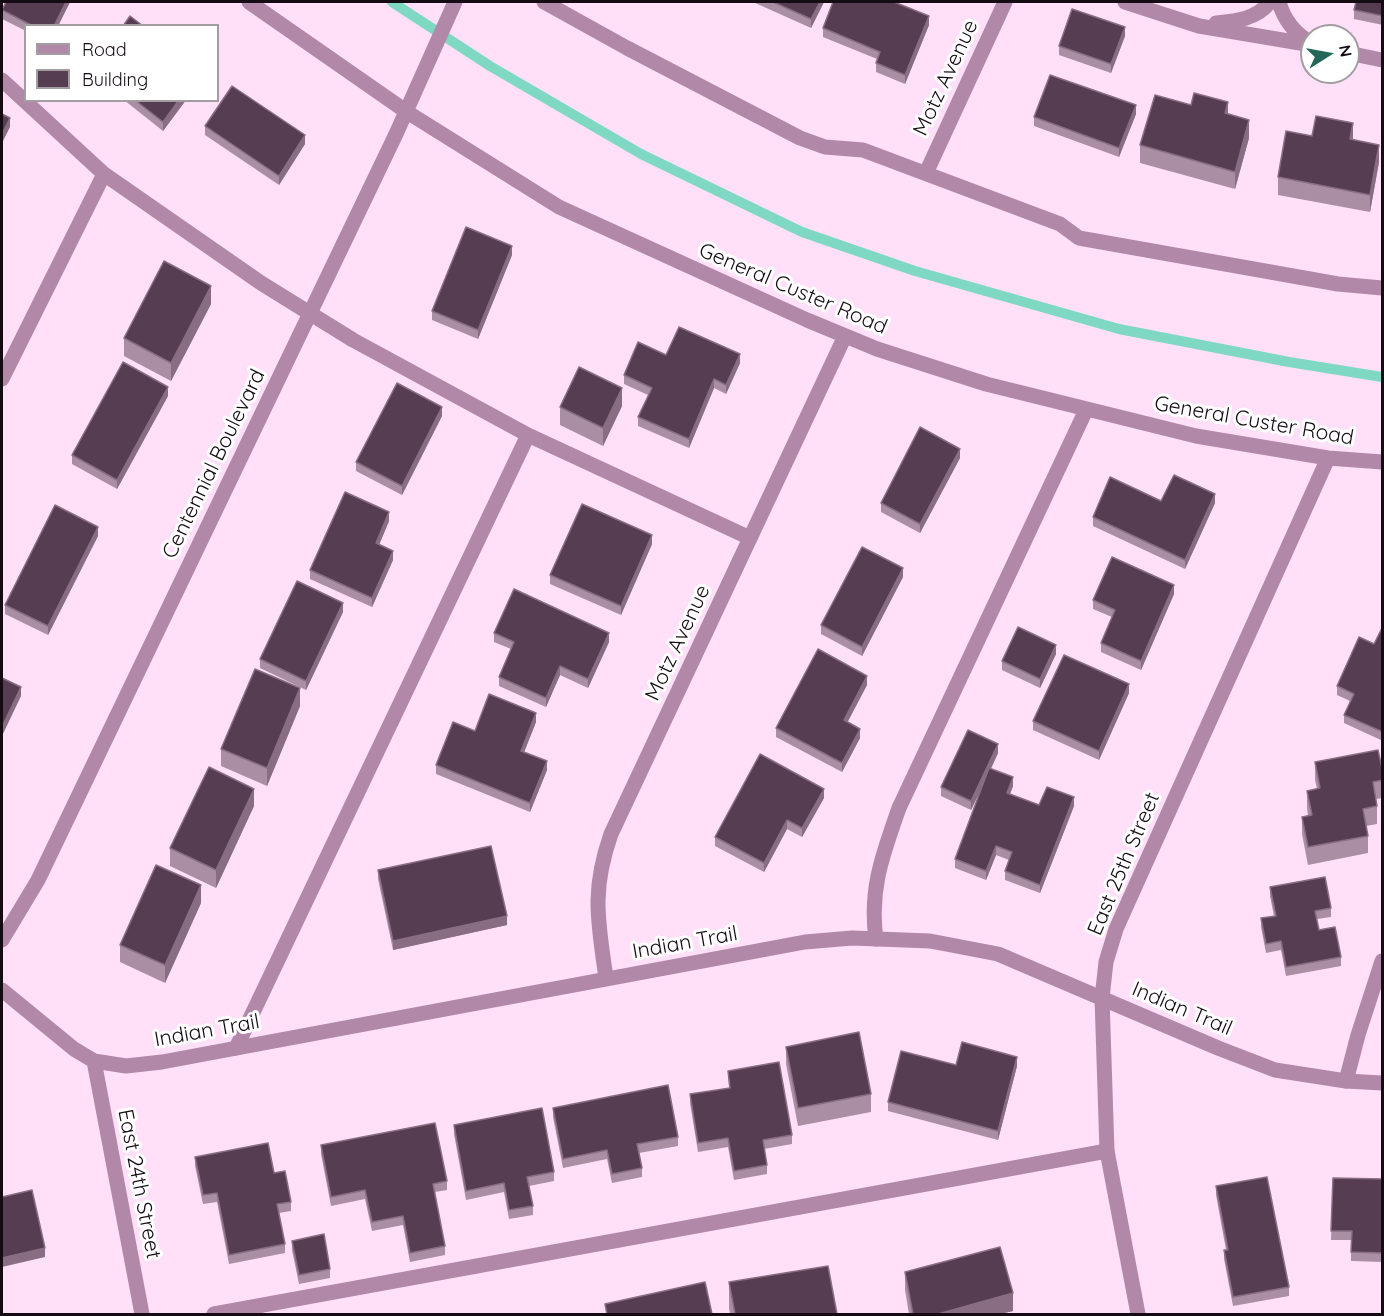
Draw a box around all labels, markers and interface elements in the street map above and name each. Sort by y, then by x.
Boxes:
street label: Motz Avenue [908,16,984,140]
legend [24,24,219,102]
north arrow [1300,24,1360,84]
text: Road [82,38,127,61]
text: N [1335,43,1357,59]
text: Building [82,68,148,91]
street label: General Custer Road [695,238,891,340]
street label: Centennial Boulevard [157,365,271,563]
street label: General Custer Road [1152,391,1356,451]
street label: Motz Avenue [640,581,716,705]
street label: East 25th Street [1083,789,1165,939]
street label: Indian Trail [630,921,740,965]
street label: Indian Trail [1128,977,1236,1041]
street label: Indian Trail [152,1009,262,1053]
street label: East 24th Street [112,1107,166,1261]

